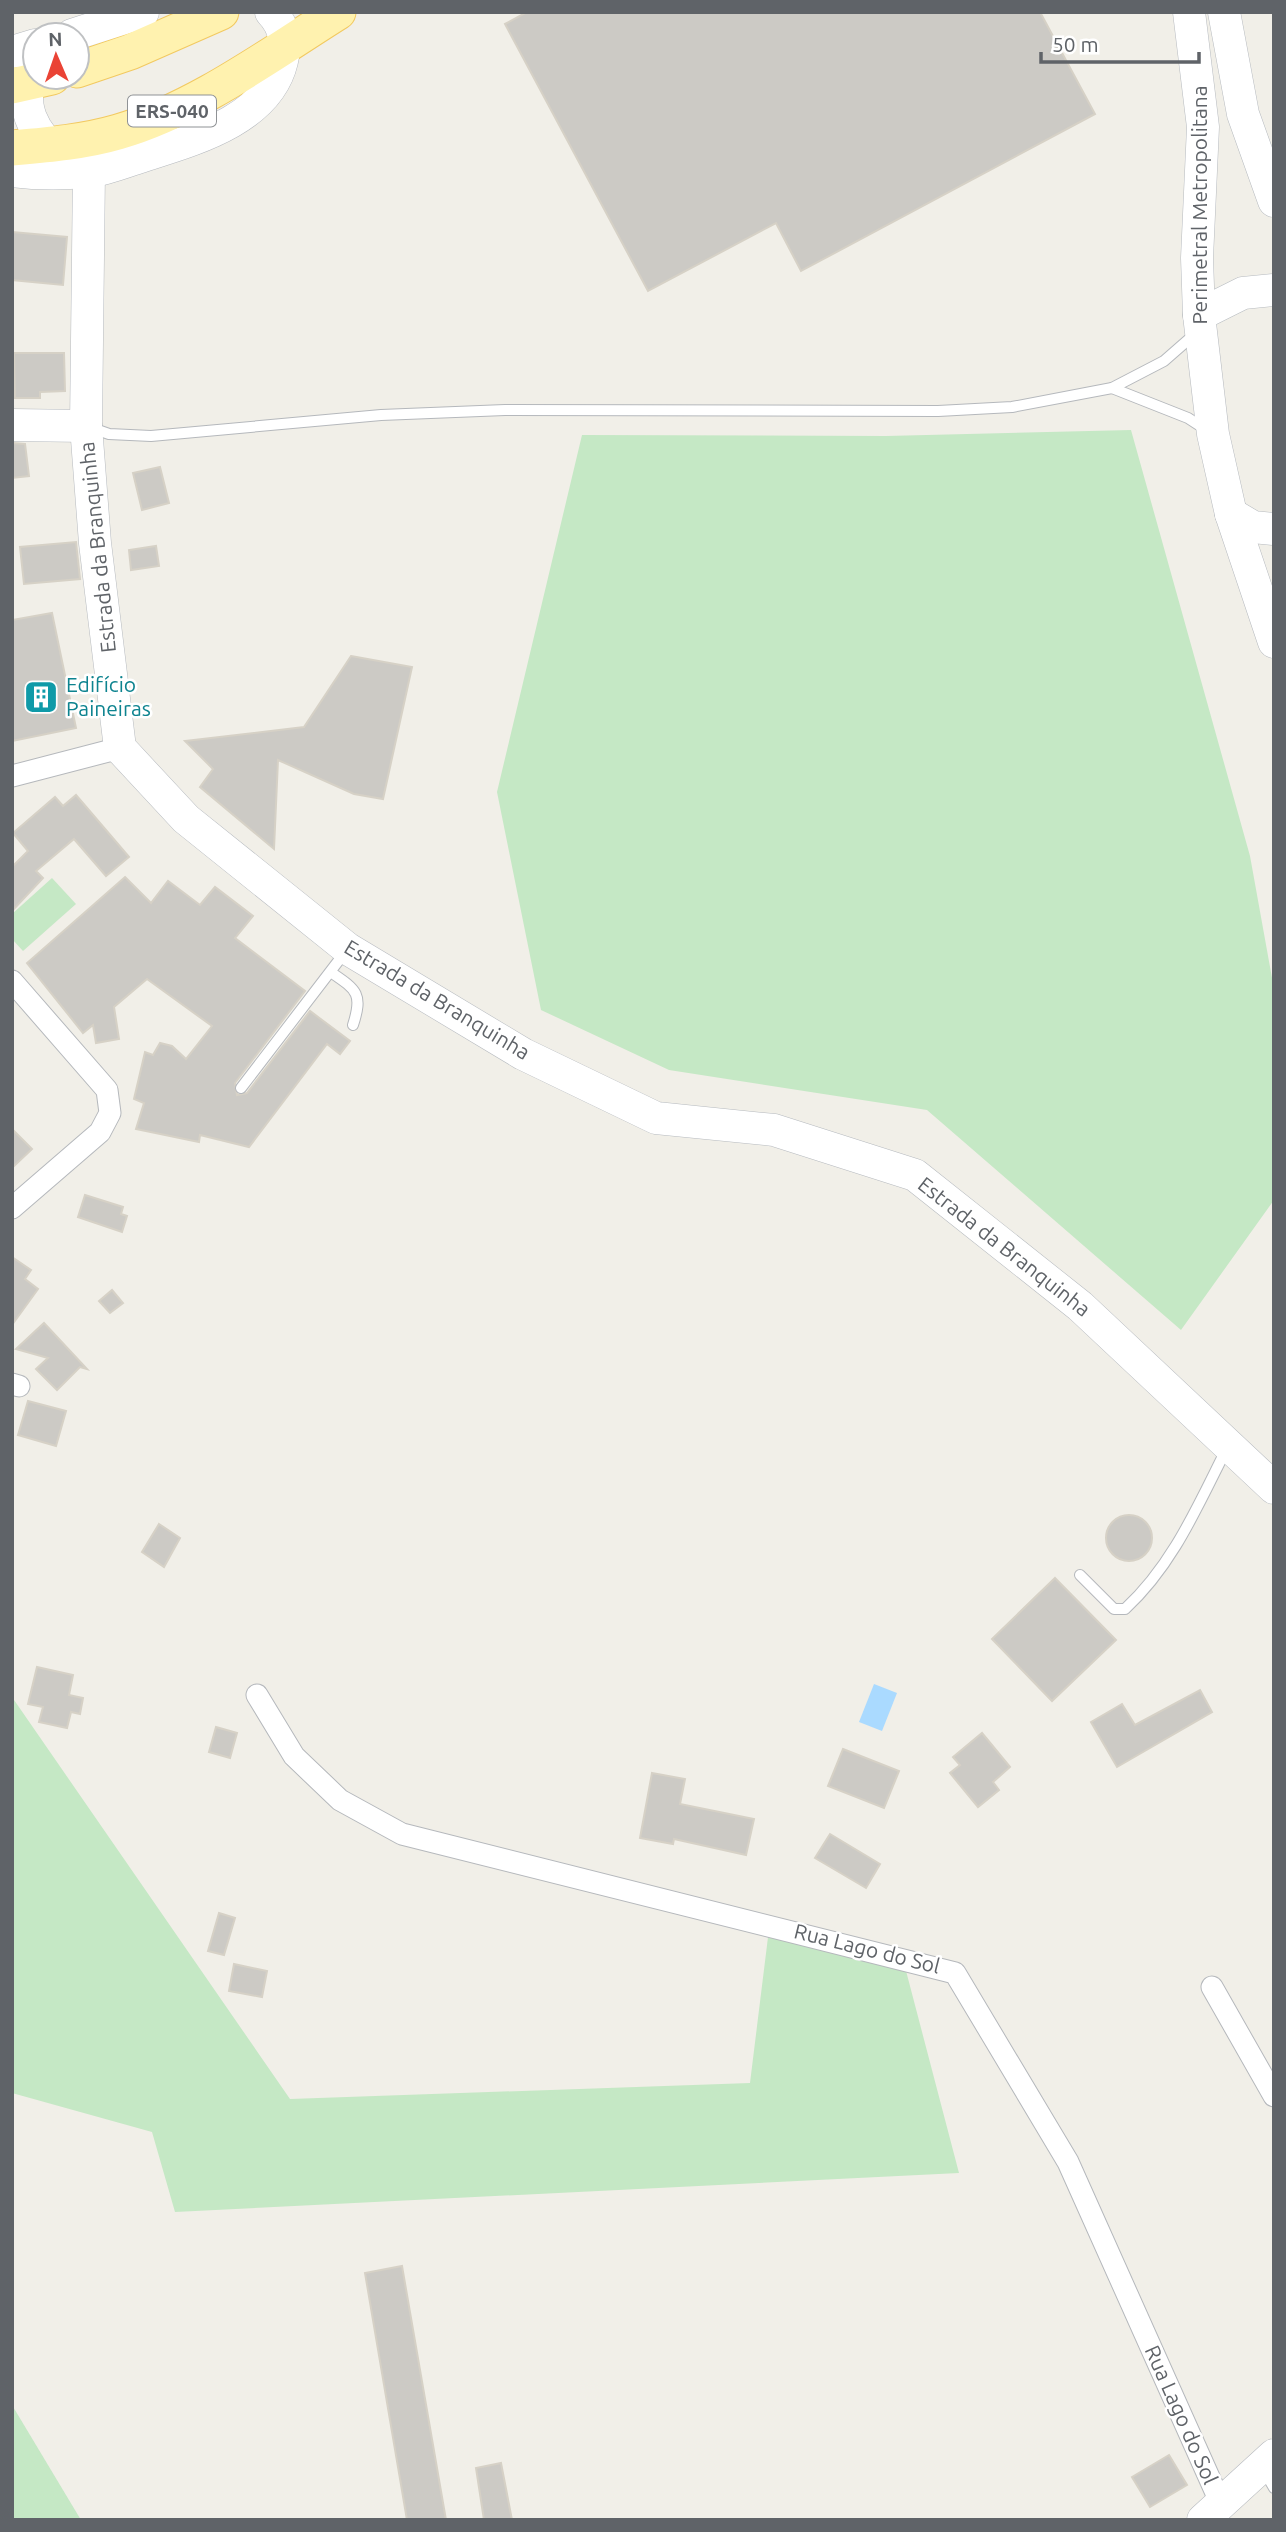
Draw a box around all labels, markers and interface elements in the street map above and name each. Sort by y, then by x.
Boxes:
north arrow [21,21,91,91]
scale bar [1041,21,1198,65]
text: N [48,28,63,50]
text: 50 m [1052,32,1099,56]
street label: Perimetral Metropolitana [1187,85,1211,325]
road number: ERS-040 [128,96,216,127]
street label: Estrada da Branquinha [74,440,120,654]
place label: Edifício Paineiras [66,672,151,720]
building icon: Edifício Paineiras [22,678,60,716]
street label: Estrada da Branquinha [341,934,535,1064]
street label: Estrada da Branquinha [914,1172,1095,1321]
street label: Rua Lago do Sol [792,1918,943,1978]
street label: Rua Lago do Sol [1141,2341,1223,2488]

